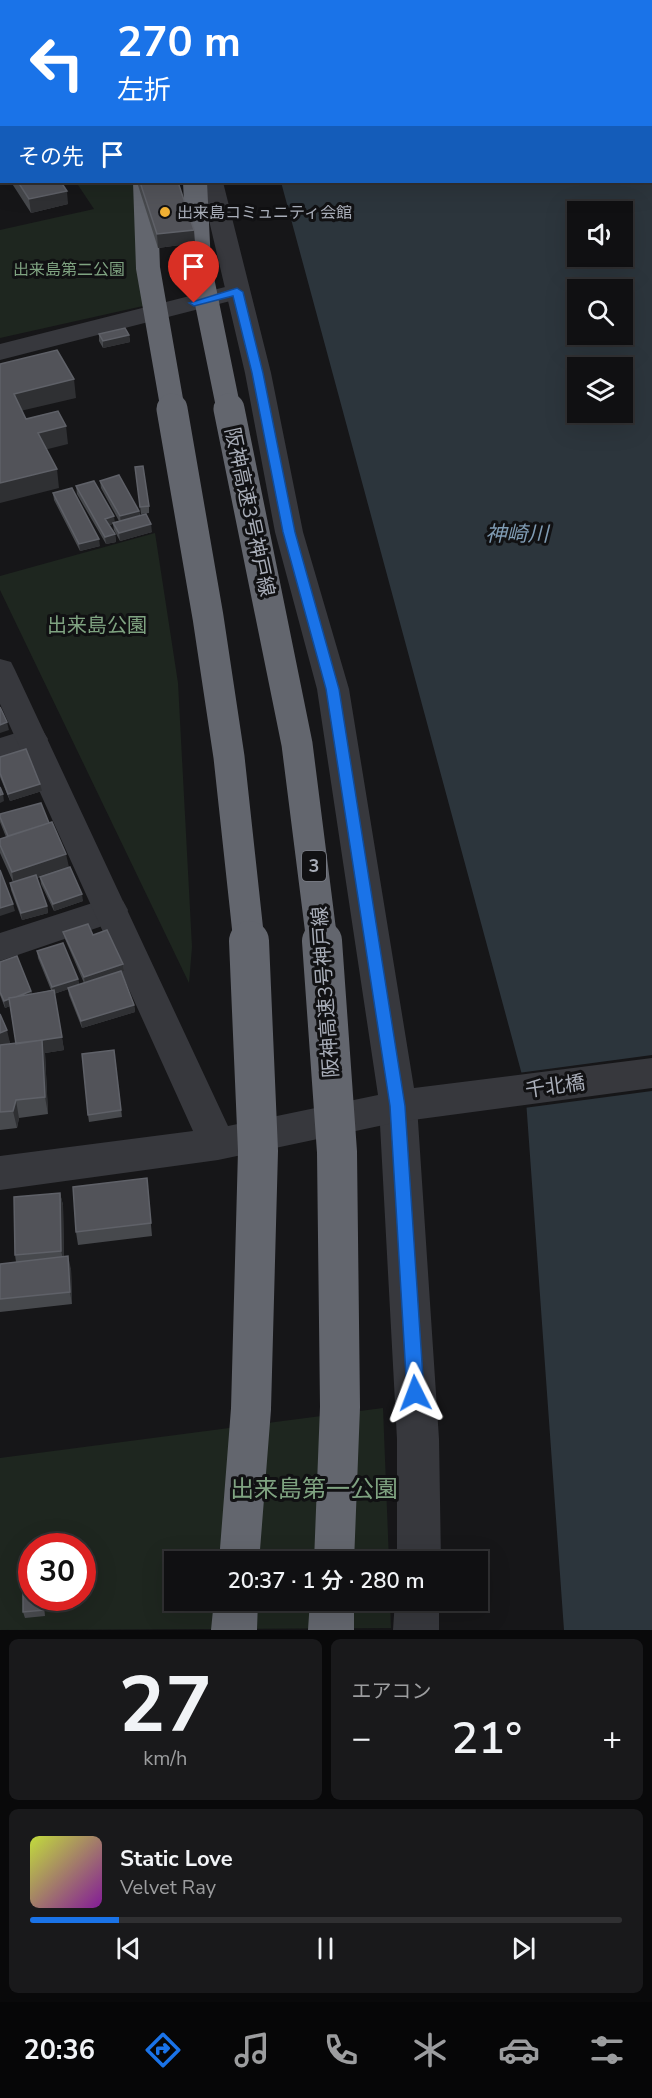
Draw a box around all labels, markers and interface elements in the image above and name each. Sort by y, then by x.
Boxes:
text: 270 m [117,14,241,71]
icon: left [18,24,96,102]
text: 左折 [117,72,171,109]
icon: arrive [96,138,129,171]
text: その先 [18,142,84,172]
map controls [567,201,633,423]
button: sound [567,201,633,267]
place label: 出来島コミュニティ会館 [177,202,352,224]
marker: 出来島コミュニティ会館 [158,205,172,219]
pin [168,241,219,303]
icon: arrive [177,250,210,283]
park label: 出来島第二公園 [13,259,125,281]
button: search [567,279,633,345]
button: layers [567,357,633,423]
street label: 阪神高速3号神戸線 [218,425,281,599]
water label: 神崎川 [486,520,550,548]
park label: 出来島公園 [47,612,147,639]
road number: 3 [302,851,326,881]
street label: 阪神高速3号神戸線 [306,905,345,1079]
street label: 千北橋 [523,1069,587,1104]
position arrow [383,1361,447,1425]
park label: 出来島第一公園 [230,1473,398,1505]
speed limit sign: 30 [18,1533,96,1611]
text: 20:37 · 1 分 · 280 m [227,1566,425,1596]
text: 27 [118,1652,212,1759]
text: エアコン [352,1678,432,1705]
text: 21° [451,1708,522,1769]
text: − [352,1716,371,1761]
text: + [602,1716,622,1761]
text: km/h [143,1745,187,1772]
text: Static Love [120,1844,233,1874]
text: Velvet Ray [120,1874,216,1901]
icon: previous [112,1932,145,1965]
icon: pause [309,1932,342,1965]
icon: next [507,1932,540,1965]
icon: directions [142,2029,184,2071]
icon: music [231,2029,273,2071]
icon: phone [320,2029,362,2071]
icon: climate [409,2029,451,2071]
icon: car [498,2029,540,2071]
icon: filters [586,2029,628,2071]
text: 20:36 [23,2032,95,2069]

